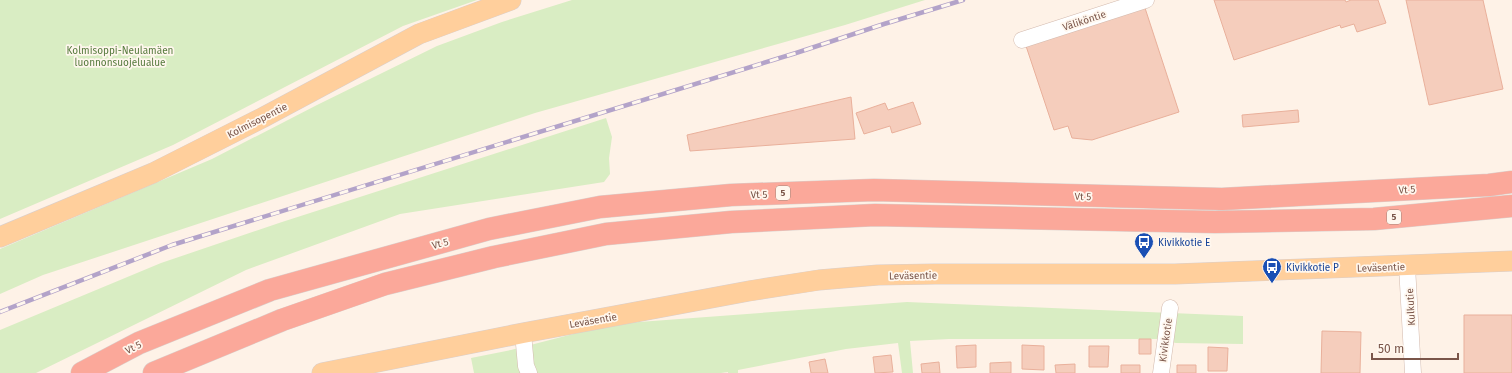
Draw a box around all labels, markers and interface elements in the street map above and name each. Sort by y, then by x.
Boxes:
street label: Väliköntie [1061,8,1108,34]
park label: Kolmisoppi-Neulamäen luonnonsuojelualue [67,45,173,69]
street label: Kolmisopentie [226,101,289,141]
street label: Vt 5 [1398,184,1416,196]
road number: 5 [776,186,790,200]
street label: Vt 5 [750,189,768,201]
street label: Vt 5 [1075,191,1091,203]
road number: 5 [1387,210,1401,224]
bus stop icon: Kivikkotie E [1133,231,1155,259]
street label: Vt 5 [431,236,450,252]
place label: Kivikkotie E [1158,237,1210,249]
bus stop icon: Kivikkotie P [1261,256,1283,284]
street label: Leväsentie [1357,261,1405,275]
place label: Kivikkotie P [1286,262,1339,274]
street label: Leväsentie [889,270,937,282]
street label: Kulkutie [1404,288,1418,326]
street label: Leväsentie [568,311,618,331]
street label: Kivikkotie [1157,317,1175,363]
scale bar [1372,335,1458,361]
street label: Vt 5 [123,339,144,357]
text: 50 m [1378,342,1404,356]

